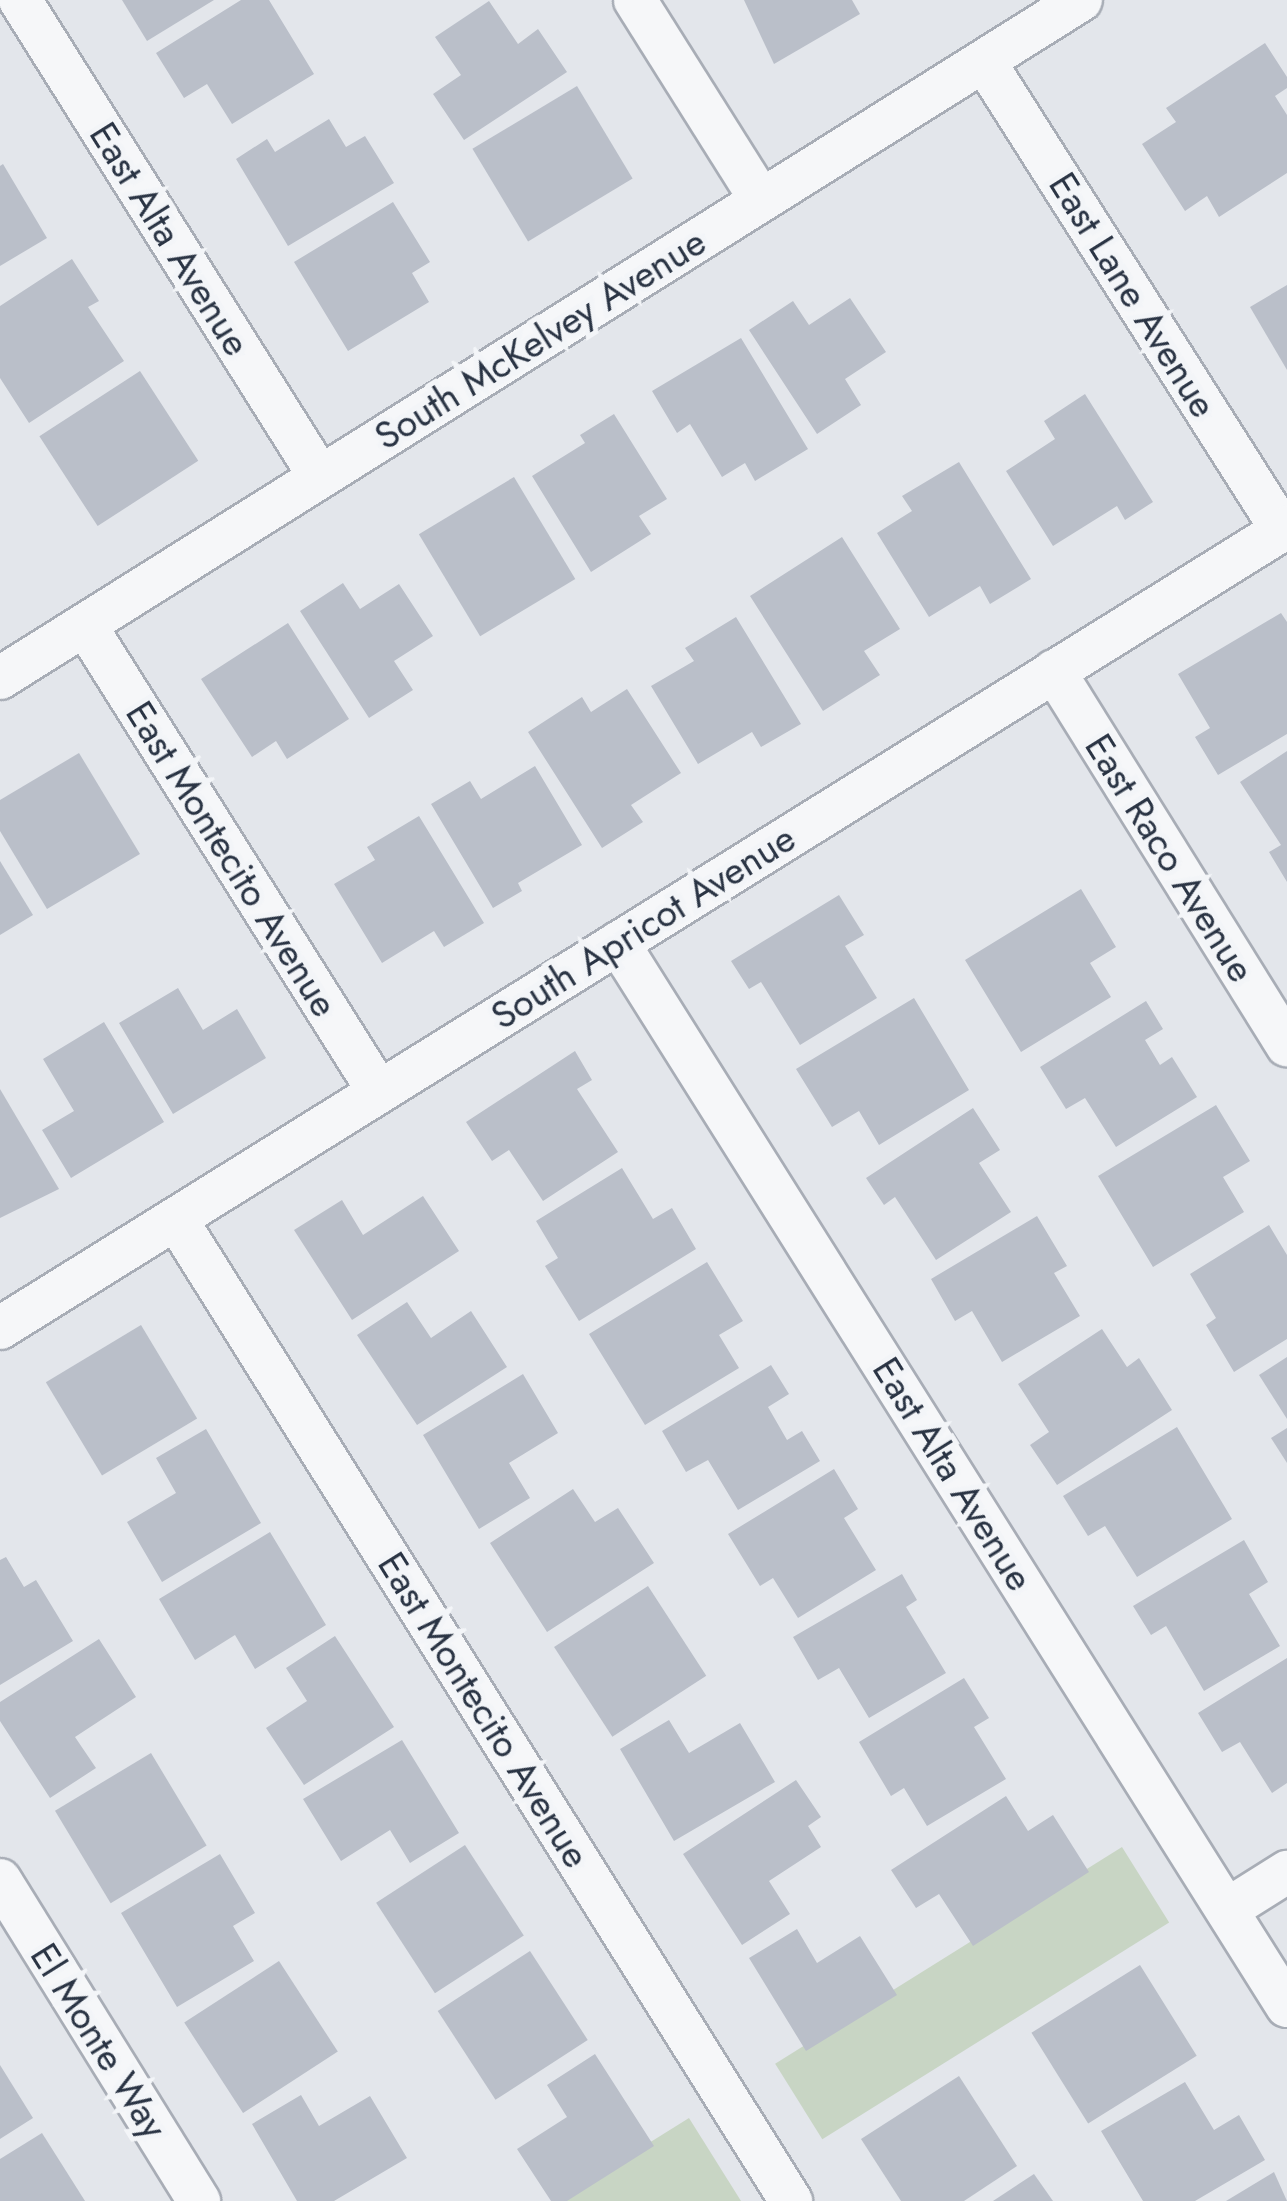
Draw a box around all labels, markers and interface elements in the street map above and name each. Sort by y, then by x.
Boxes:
street label: East Alta Avenue [80,114,260,364]
street label: East Lane Avenue [1040,164,1226,426]
street label: South McKelvey Avenue [366,219,714,459]
street label: East Montecito Avenue [117,693,347,1025]
street label: East Raco Avenue [1076,726,1264,990]
street label: South Apricot Avenue [483,815,803,1039]
street label: East Alta Avenue [863,1349,1043,1599]
street label: East Montecito Avenue [369,1544,599,1876]
street label: El Monte Way [21,1935,177,2147]

